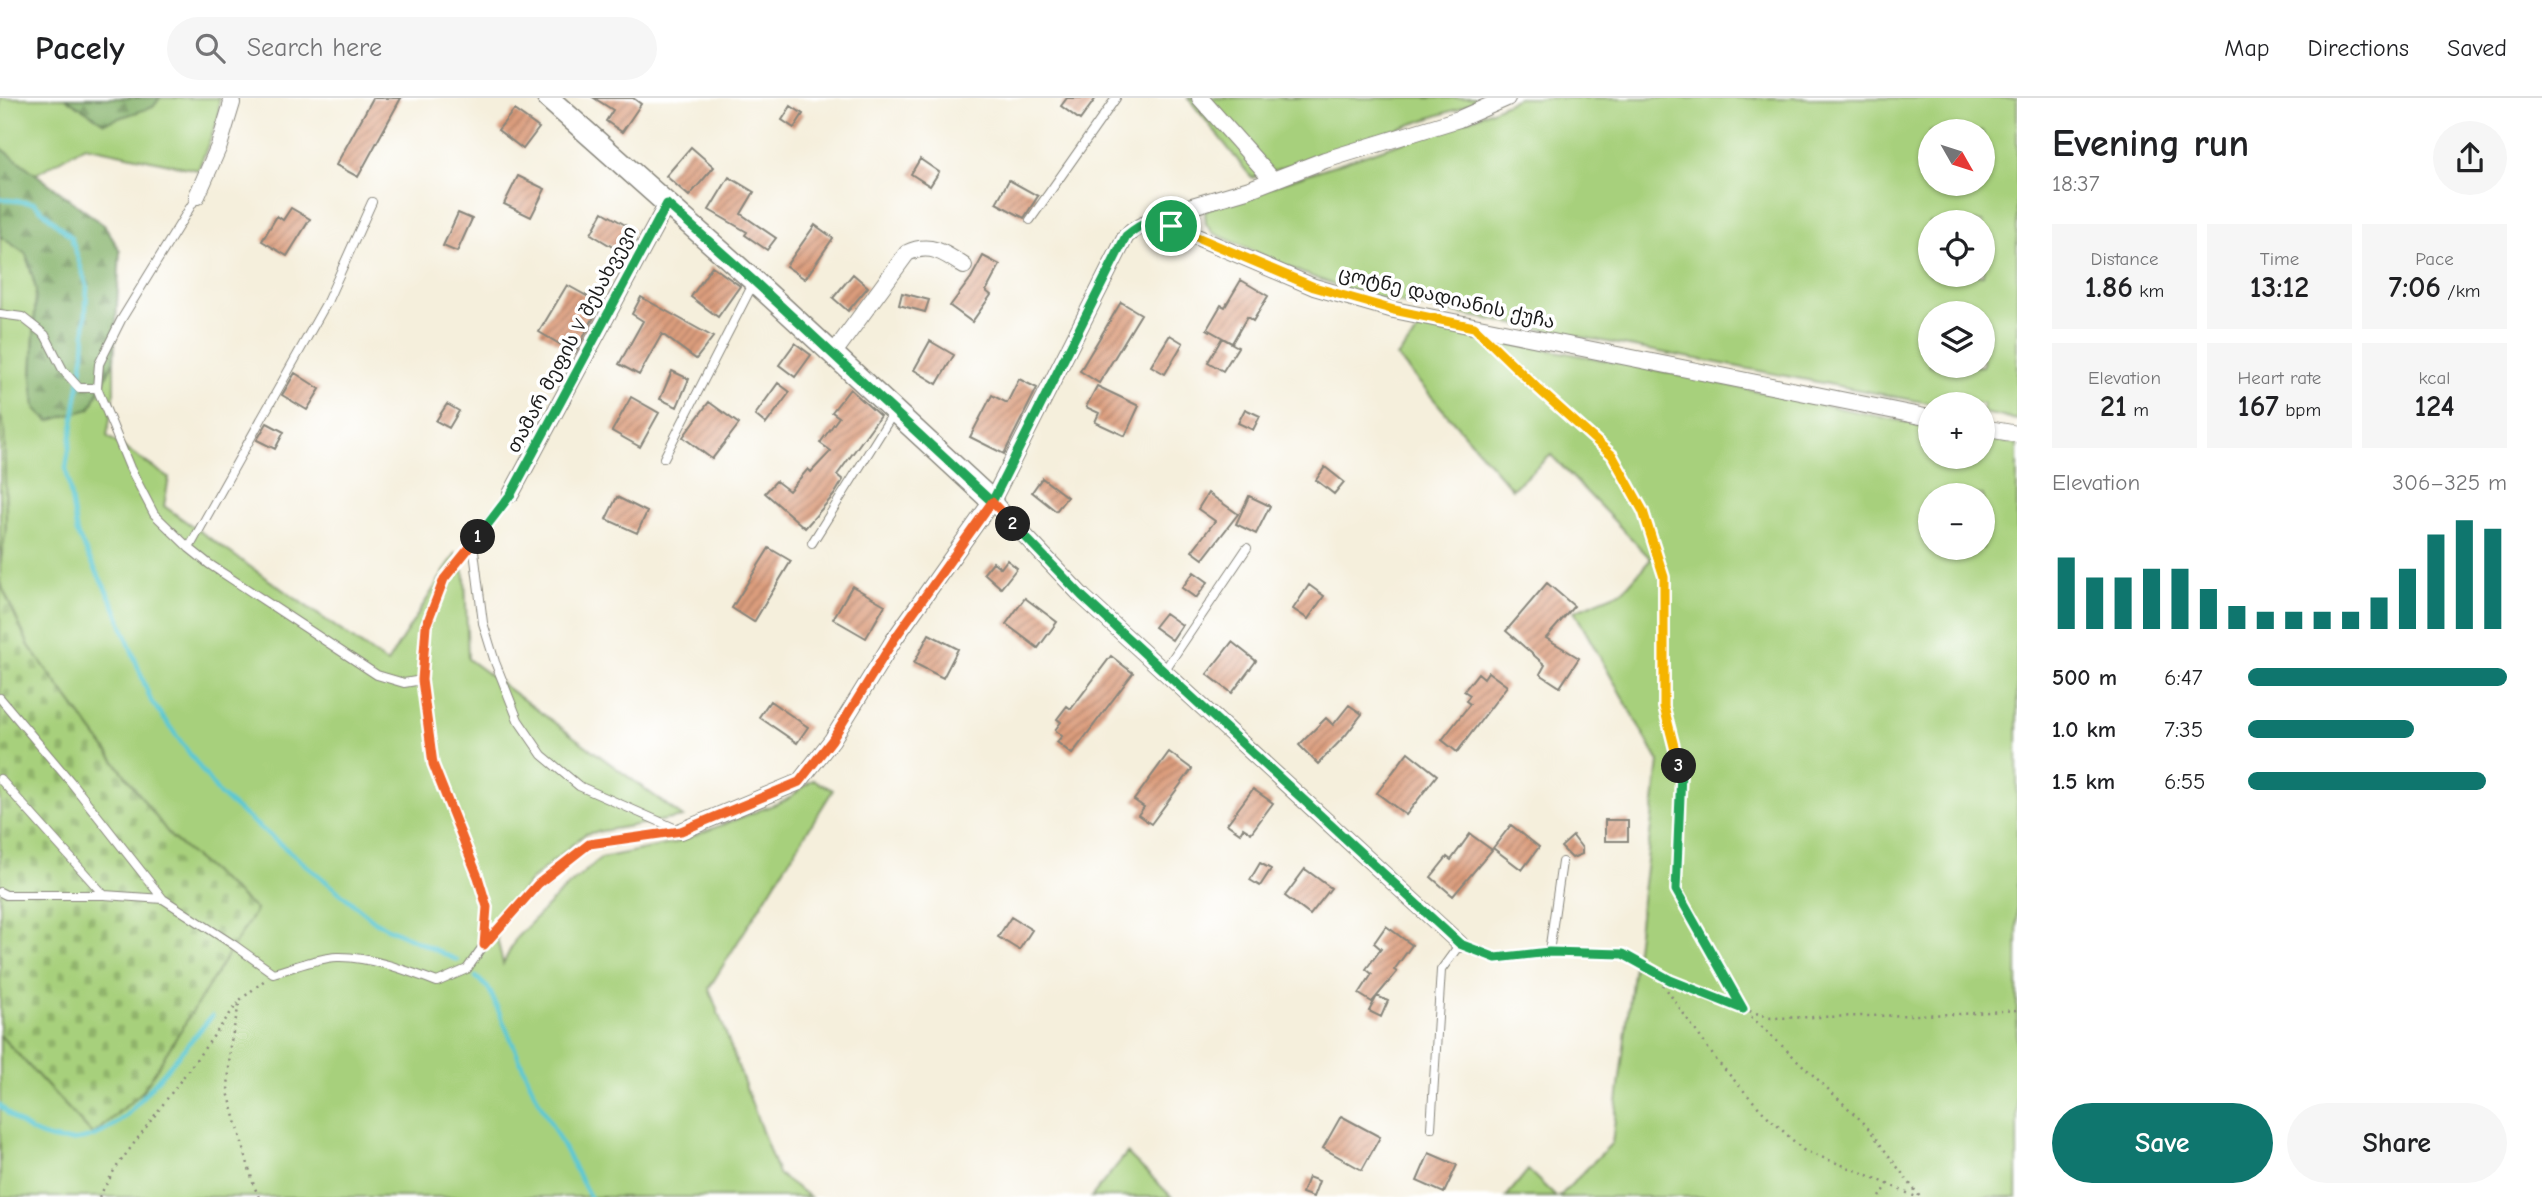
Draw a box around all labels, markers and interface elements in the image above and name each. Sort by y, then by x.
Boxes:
search box [167,17,657,80]
text: Pacely [35,29,125,67]
icon: search [191,29,229,67]
text: Search here [247,33,382,63]
text: Map [2224,34,2270,62]
text: Directions [2308,34,2409,62]
text: Saved [2447,34,2507,62]
north arrow [1918,119,1995,196]
map controls [1918,119,1995,560]
button: share [2433,121,2507,195]
text: Evening run [2052,122,2249,166]
text: 18:37 [2052,170,2100,197]
pin [1141,196,1201,256]
icon: arrive [1152,207,1190,245]
button: locate [1918,210,1995,287]
street label: თამარ მეფის V შესახვევი [503,222,641,457]
text: Distance [2090,248,2159,270]
text: Time [2260,248,2299,270]
text: Pace [2415,248,2454,270]
street label: ცოტნე დადიანის ქუჩა [1336,262,1557,335]
text: 1.86 [2085,270,2133,305]
text: 13:12 [2250,270,2309,305]
text: 7:06 [2388,270,2441,305]
text: km [2133,280,2164,302]
text: /km [2441,280,2481,302]
button: layers [1918,301,1995,378]
text: Elevation [2088,367,2161,389]
text: Heart rate [2238,367,2321,389]
text: kcal [2419,367,2450,389]
text: 21 [2100,389,2127,424]
text: 167 [2238,389,2279,424]
text: 124 [2415,389,2454,424]
button: + [1918,392,1995,469]
text: m [2127,399,2149,421]
text: bpm [2279,399,2321,421]
text: Elevation [2052,469,2140,496]
text: 306–325 m [2392,469,2507,496]
button: − [1918,483,1995,560]
pin: 2 [996,506,1030,542]
text: 2 [1008,512,1017,534]
pin: 1 [461,520,496,555]
text: 1 [474,525,481,547]
text: 500 m [2052,664,2117,691]
text: 6:47 [2164,664,2203,691]
text: 1.0 km [2052,716,2116,743]
text: 7:35 [2164,716,2203,743]
pin: 3 [1662,748,1696,784]
text: 3 [1674,754,1683,776]
text: 1.5 km [2052,768,2115,795]
text: 6:55 [2164,768,2206,795]
button: Save [2052,1103,2273,1183]
button: Share [2287,1103,2507,1183]

